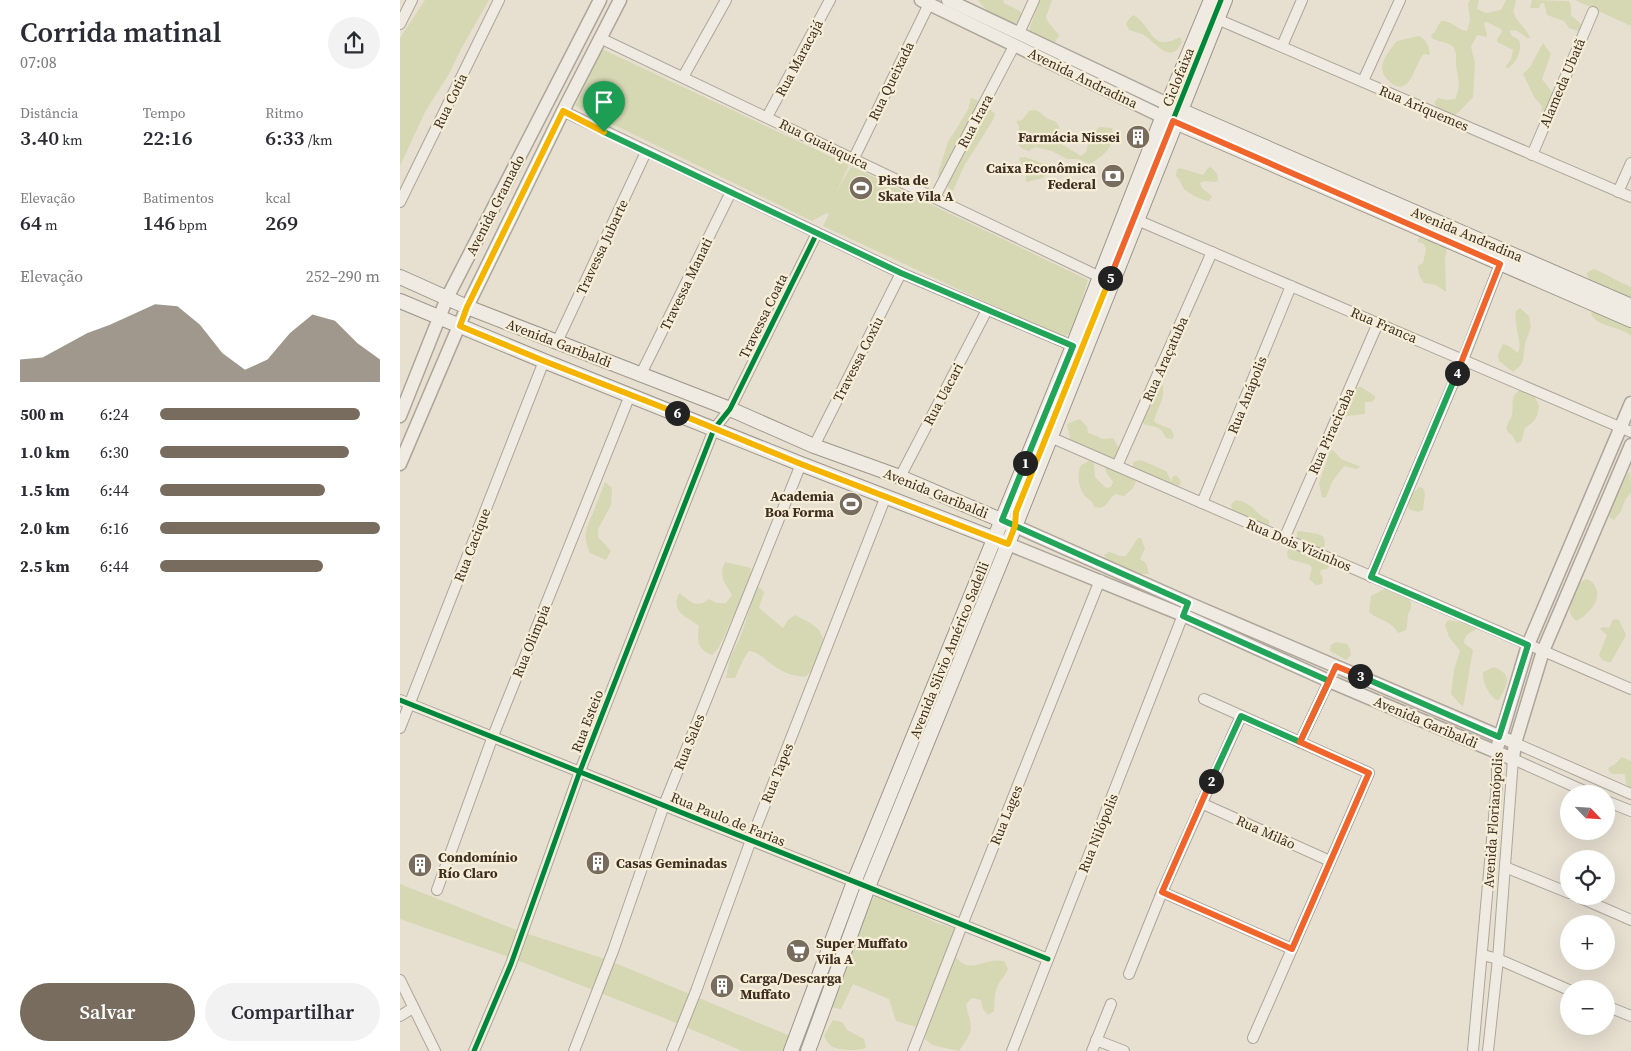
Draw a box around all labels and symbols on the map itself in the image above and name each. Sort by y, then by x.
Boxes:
street label: Rua Maracajá [770,15,828,100]
street label: Alameda Ubatã [1534,34,1590,131]
street label: Rua Queixada [863,37,919,124]
street label: Avenida Andradina [1025,43,1142,114]
street label: Ciclofaixa [1157,44,1199,110]
street label: Rua Cotia [428,69,472,132]
street label: Rua Ariquemes [1376,80,1472,136]
pin [583,81,625,132]
street label: Rua Irara [952,90,998,151]
street label: Rua Guaiaquica [776,114,873,175]
building icon: Farmácia Nissei [1125,124,1151,150]
place label: Farmácia Nissei [1018,127,1121,147]
street label: Avenida Gramado [461,151,529,259]
place label: Caixa Econômica Federal [986,158,1097,194]
bank icon: Caixa Econômica Federal [1100,163,1126,189]
place label: Pista de Skate Vila A [878,170,954,206]
sports icon: Pista de Skate Vila A [848,175,874,201]
street label: Travessa Jubarte [571,196,633,298]
street label: Avenida Andradina [1408,201,1527,267]
street label: Travessa Manati [655,234,717,334]
pin: 5 [1098,266,1122,290]
street label: Travessa Coata [734,269,793,362]
street label: Rua Franca [1348,302,1421,348]
street label: Rua Araçatuba [1137,312,1193,405]
street label: Travessa Coxiu [828,313,888,405]
street label: Avenida Garibaldi [503,314,615,372]
street label: Rua Anápolis [1222,353,1272,437]
street label: Rua Uacari [918,359,968,429]
pin: 4 [1444,360,1470,386]
street label: Rua Piracicaba [1303,384,1359,478]
pin: 6 [664,400,690,426]
pin: 1 [1012,450,1038,476]
street label: Avenida Garibaldi [881,463,991,523]
place label: Academia Boa Forma [765,486,835,522]
sports icon: Academia Boa Forma [838,491,864,517]
street label: Rua Cacique [449,505,495,585]
street label: Rua Dois Vizinhos [1243,514,1355,576]
street label: Avenida Silvio Américo Sadelli [904,558,994,742]
street label: Rua Olimpia [507,600,555,681]
pin: 3 [1348,664,1372,688]
street label: Rua Esteio [566,687,608,755]
street label: Avenida Garibaldi [1371,691,1481,753]
street label: Rua Sales [669,711,709,773]
street label: Rua Tapes [756,740,798,806]
street label: Avenida Florianópolis [1478,751,1508,889]
pin: 2 [1198,768,1224,794]
street label: Rua Lages [985,782,1027,848]
north arrow [1560,785,1615,840]
street label: Rua Paulo de Farias [668,787,788,851]
street label: Rua Nilópolis [1073,790,1123,876]
street label: Rua Milão [1233,810,1299,854]
place label: Condomínio Río Claro [438,847,518,883]
building icon: Casas Geminadas [585,850,611,876]
building icon: Condomínio Río Claro [407,852,433,878]
place label: Casas Geminadas [616,853,728,873]
place label: Super Muffato Vila A [816,933,908,969]
supermarket icon: Super Muffato Vila A [785,938,811,964]
place label: Carga/Descarga Muffato [740,968,842,1004]
building icon: Carga/Descarga Muffato [709,973,735,999]

